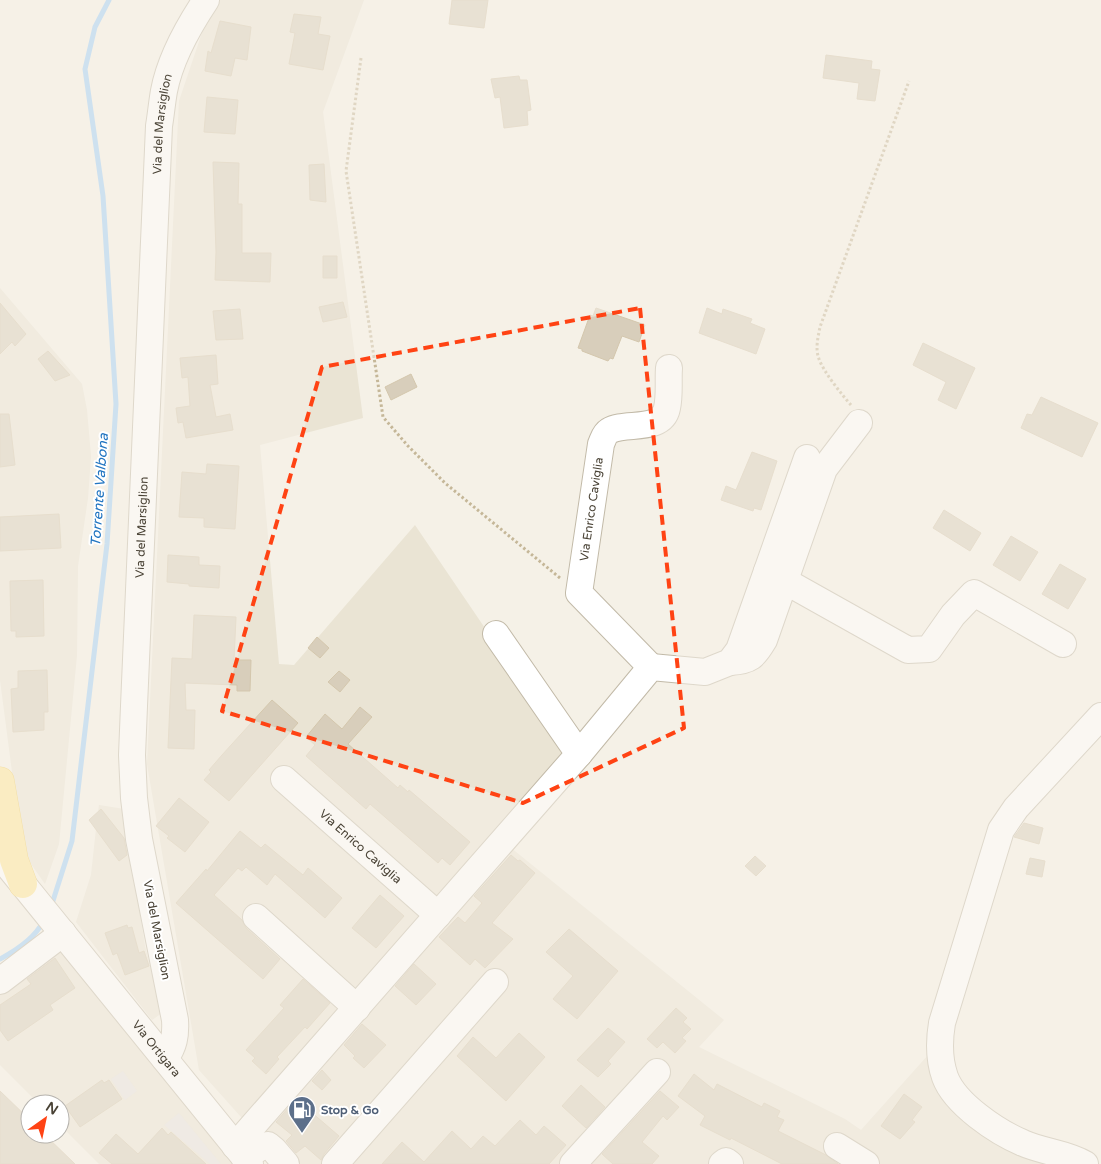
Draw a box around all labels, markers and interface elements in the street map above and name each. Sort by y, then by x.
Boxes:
street label: Via del Marsiglion [150,72,175,175]
water label: Torrente Valbona [87,432,112,547]
street label: Via Enrico Caviglia [577,456,606,562]
street label: Via del Marsiglion [133,476,151,578]
street label: Via Enrico Caviglia [316,806,404,887]
street label: Via del Marsiglion [140,879,174,981]
street label: Via Ortigara [129,1018,183,1080]
north arrow [20,1094,70,1144]
fuel station icon: Stop & Go [287,1095,317,1134]
text: N [42,1098,61,1119]
place label: Stop & Go [321,1103,379,1118]

